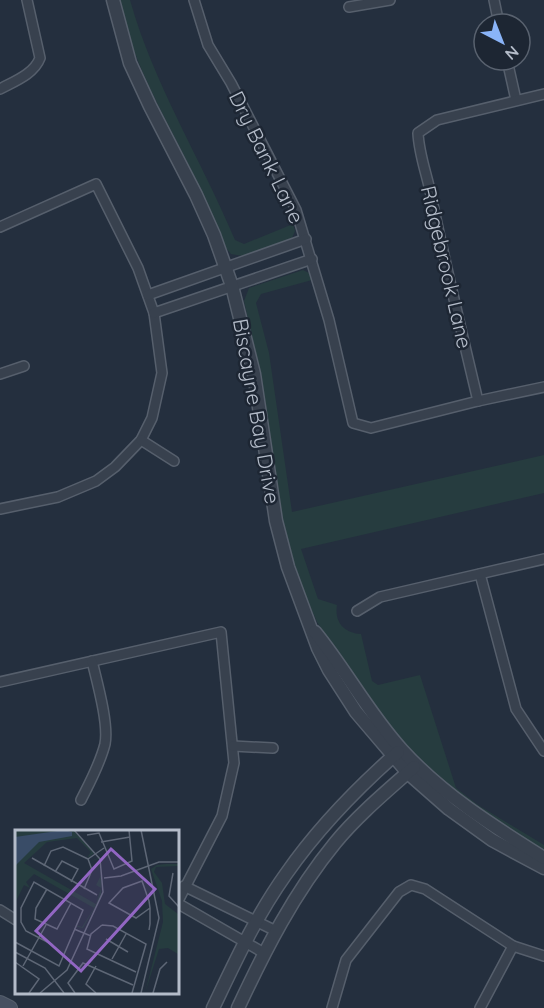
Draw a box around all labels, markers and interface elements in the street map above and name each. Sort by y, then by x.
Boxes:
north arrow [472,12,532,72]
text: N [501,42,523,65]
street label: Dry Bank Lane [224,86,310,228]
street label: Ridgebrook Lane [416,183,478,351]
street label: Biscayne Bay Drive [228,316,286,506]
inset map [15,830,178,993]

